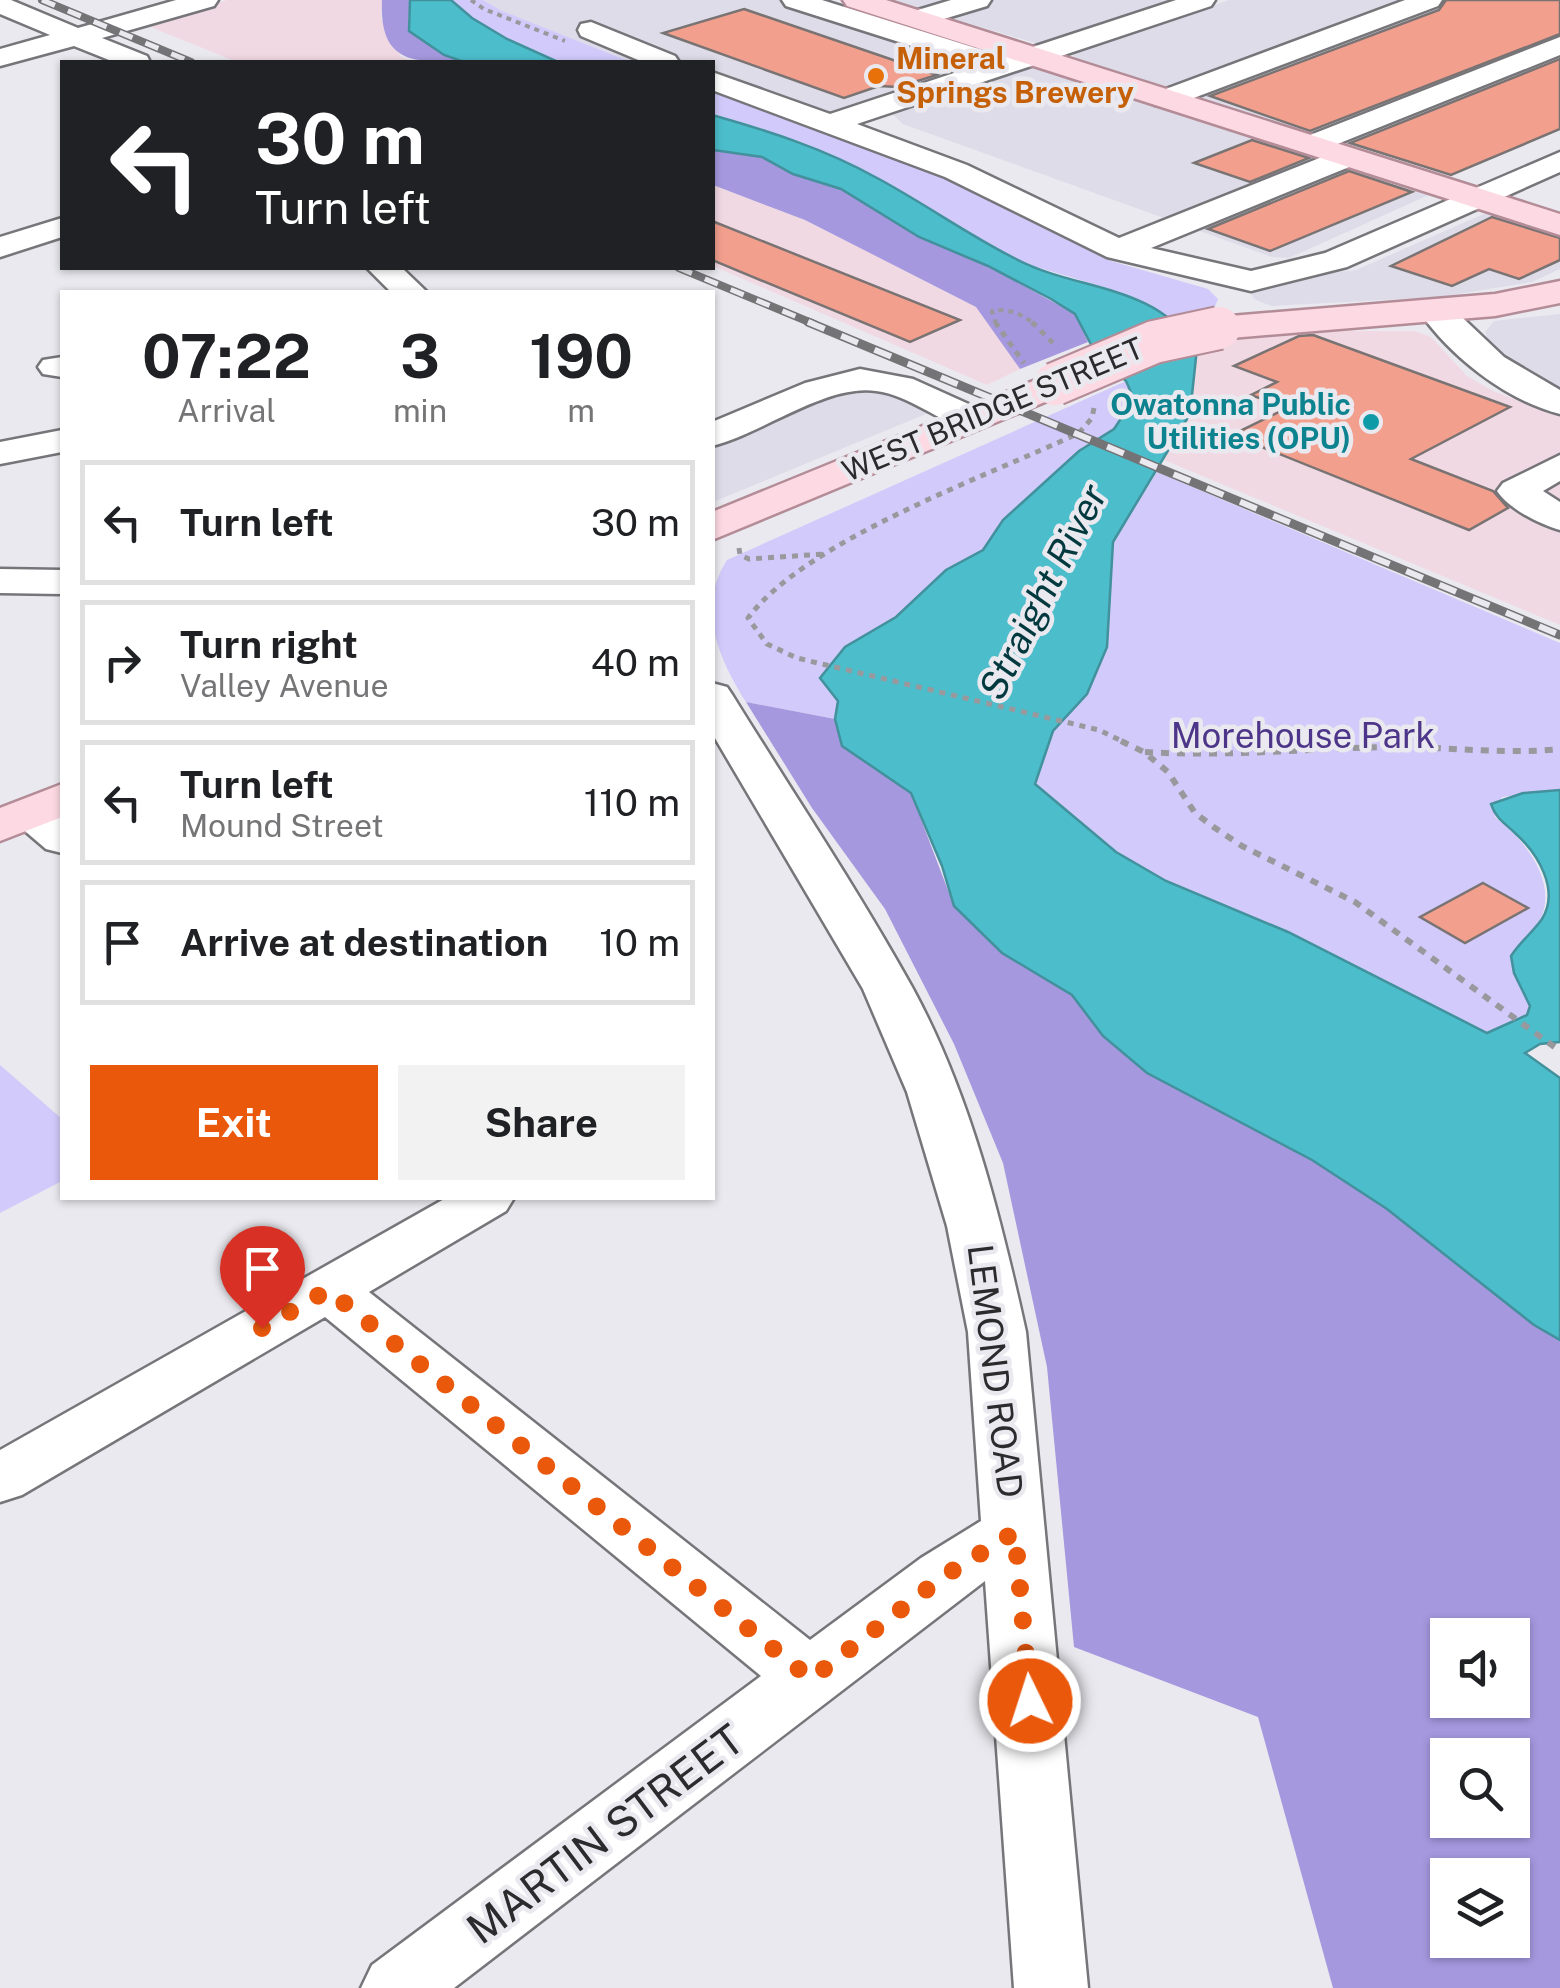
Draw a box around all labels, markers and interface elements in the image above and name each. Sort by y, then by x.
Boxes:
place label: Mineral Springs Brewery [896,40,1134,110]
marker: Mineral Springs Brewery [865,65,887,87]
text: 30 m [255,97,425,180]
icon: left [90,100,220,230]
text: Turn left [255,181,431,234]
text: 07:22 [142,321,311,392]
text: 3 [400,321,440,392]
text: 190 [529,321,633,392]
street label: WEST BRIDGE STREET [837,329,1149,489]
place label: Owatonna Public Utilities (OPU) [1110,386,1351,456]
text: Arrival [177,392,276,429]
text: min [393,392,447,429]
text: m [567,392,595,429]
marker: Owatonna Public Utilities (OPU) [1360,411,1382,433]
water label: Straight River [969,476,1116,707]
icon: left [95,495,150,550]
text: Turn left [180,500,334,545]
text: 30 m [591,500,680,545]
text: Turn right [180,622,358,667]
icon: right [95,635,150,690]
text: 40 m [591,640,680,685]
text: Valley Avenue [180,667,389,704]
park label: Morehouse Park [1171,715,1435,756]
text: Turn left [180,762,334,807]
icon: left [95,775,150,830]
text: 110 m [584,780,680,825]
text: Mound Street [180,807,384,844]
icon: arrive [95,915,150,970]
text: Arrive at destination [180,920,548,965]
text: 10 m [599,920,680,965]
button: Exit [90,1065,378,1180]
button: Share [398,1065,685,1180]
pin [220,1226,305,1329]
icon: arrive [235,1241,290,1296]
street label: LEMOND ROAD [960,1242,1031,1500]
map controls [1430,1618,1530,1958]
button: sound [1430,1618,1530,1718]
position arrow [978,1649,1082,1753]
street label: MARTIN STREET [457,1714,752,1953]
button: search [1430,1738,1530,1838]
button: layers [1430,1858,1530,1958]

